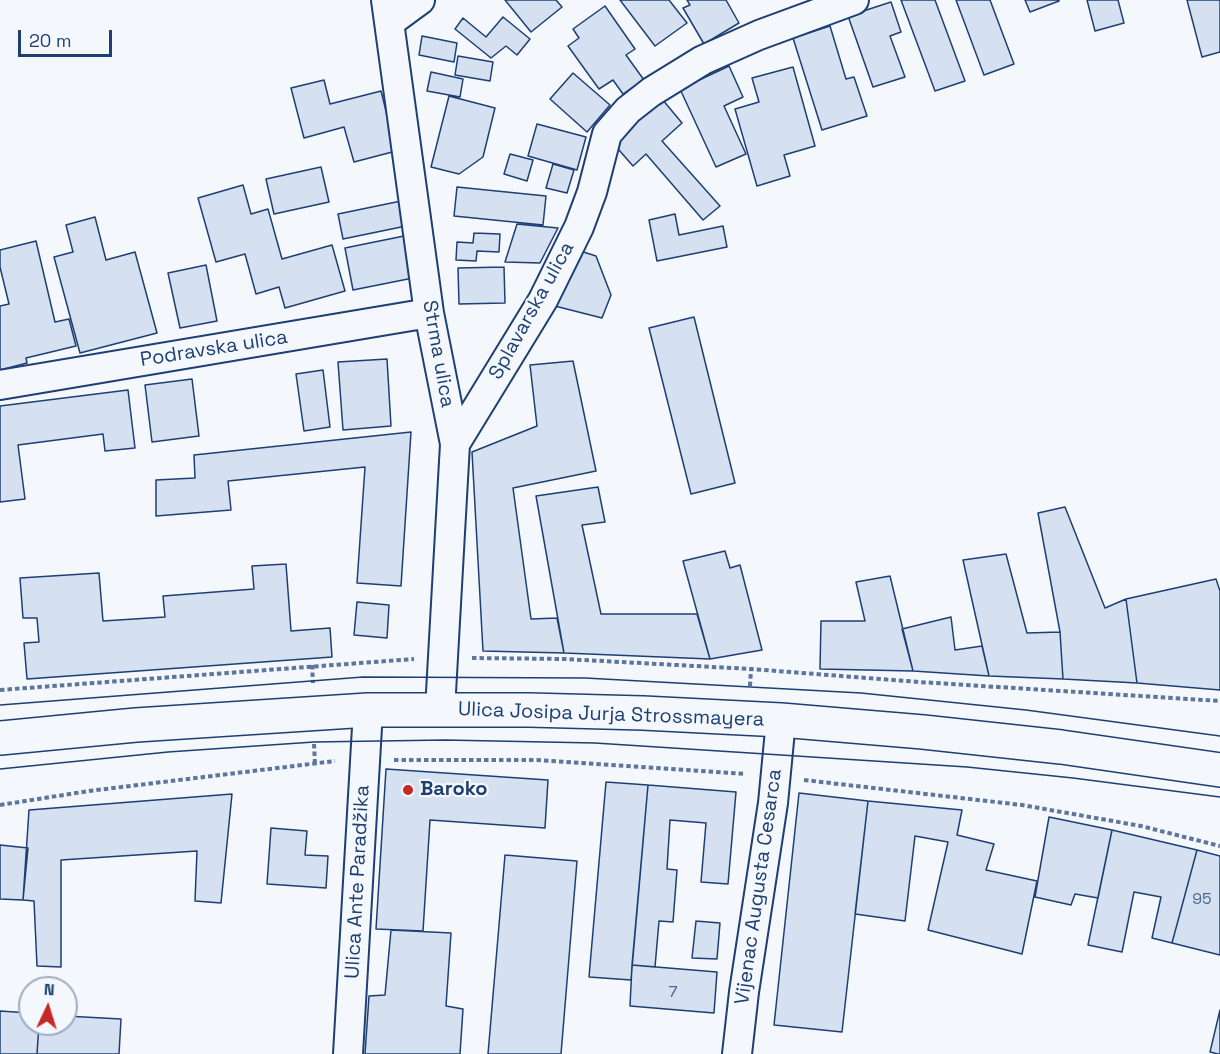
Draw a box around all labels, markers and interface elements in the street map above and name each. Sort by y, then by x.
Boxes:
scale bar [21,18,116,56]
text: 20 m [29,29,72,52]
street label: Splavarska ulica [484,238,580,384]
street label: Strma ulica [417,299,459,409]
street label: Podravska ulica [139,326,289,372]
street label: Ulica Josipa Jurja Strossmayera [457,698,765,732]
street label: Vijenac Augusta Cesarca [731,768,787,1006]
place label: Baroko [420,778,488,802]
marker: Baroko [401,783,415,797]
street label: Ulica Ante Paradžika [341,784,375,980]
house number: 95 [1192,890,1212,910]
north arrow [18,976,78,1036]
text: N [43,979,55,1000]
house number: 7 [668,983,678,1003]

